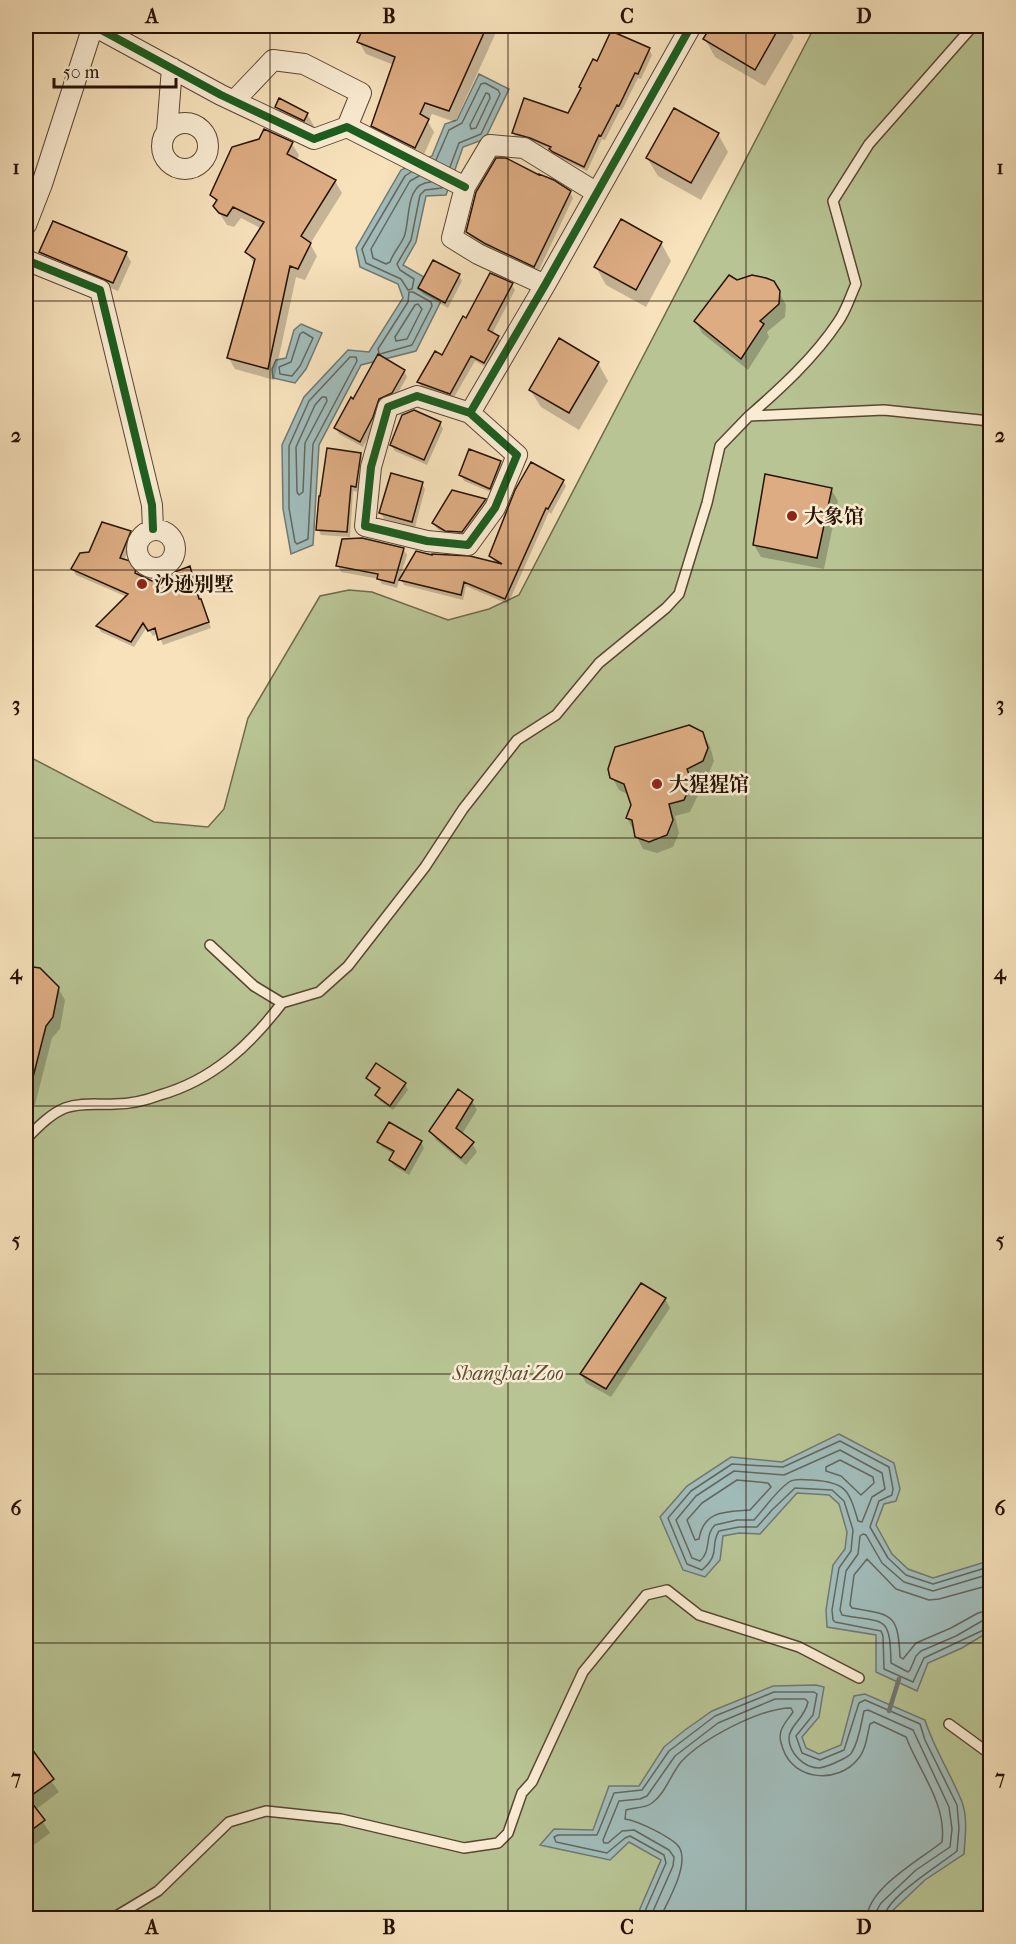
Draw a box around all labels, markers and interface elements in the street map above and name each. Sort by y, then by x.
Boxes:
text: A [144,5,160,28]
text: B [382,5,396,28]
text: C [620,5,634,28]
text: D [856,5,872,28]
scale bar [54,51,176,89]
text: 50 m [63,62,100,83]
text: 1 [12,156,20,179]
text: 1 [996,156,1004,179]
text: 2 [11,424,21,447]
text: 2 [995,424,1005,447]
place label: 大象馆 [804,505,864,528]
marker: 大象馆 [785,509,799,523]
place label: 沙逊别墅 [154,573,234,596]
marker: 沙逊别墅 [135,577,149,591]
text: 3 [12,693,20,716]
text: 3 [996,693,1004,716]
place label: 大猩猩馆 [669,773,749,796]
marker: 大猩猩馆 [650,777,664,791]
text: 4 [9,961,23,985]
text: 4 [993,961,1007,985]
text: 5 [12,1229,21,1252]
text: 5 [996,1229,1005,1252]
park label: Shanghai Zoo [451,1362,564,1385]
text: 6 [11,1497,23,1520]
text: 6 [995,1497,1007,1520]
text: 7 [10,1766,21,1789]
text: 7 [994,1766,1005,1789]
text: A [144,1916,160,1939]
text: B [382,1916,396,1939]
text: C [620,1916,634,1939]
text: D [856,1916,872,1939]

